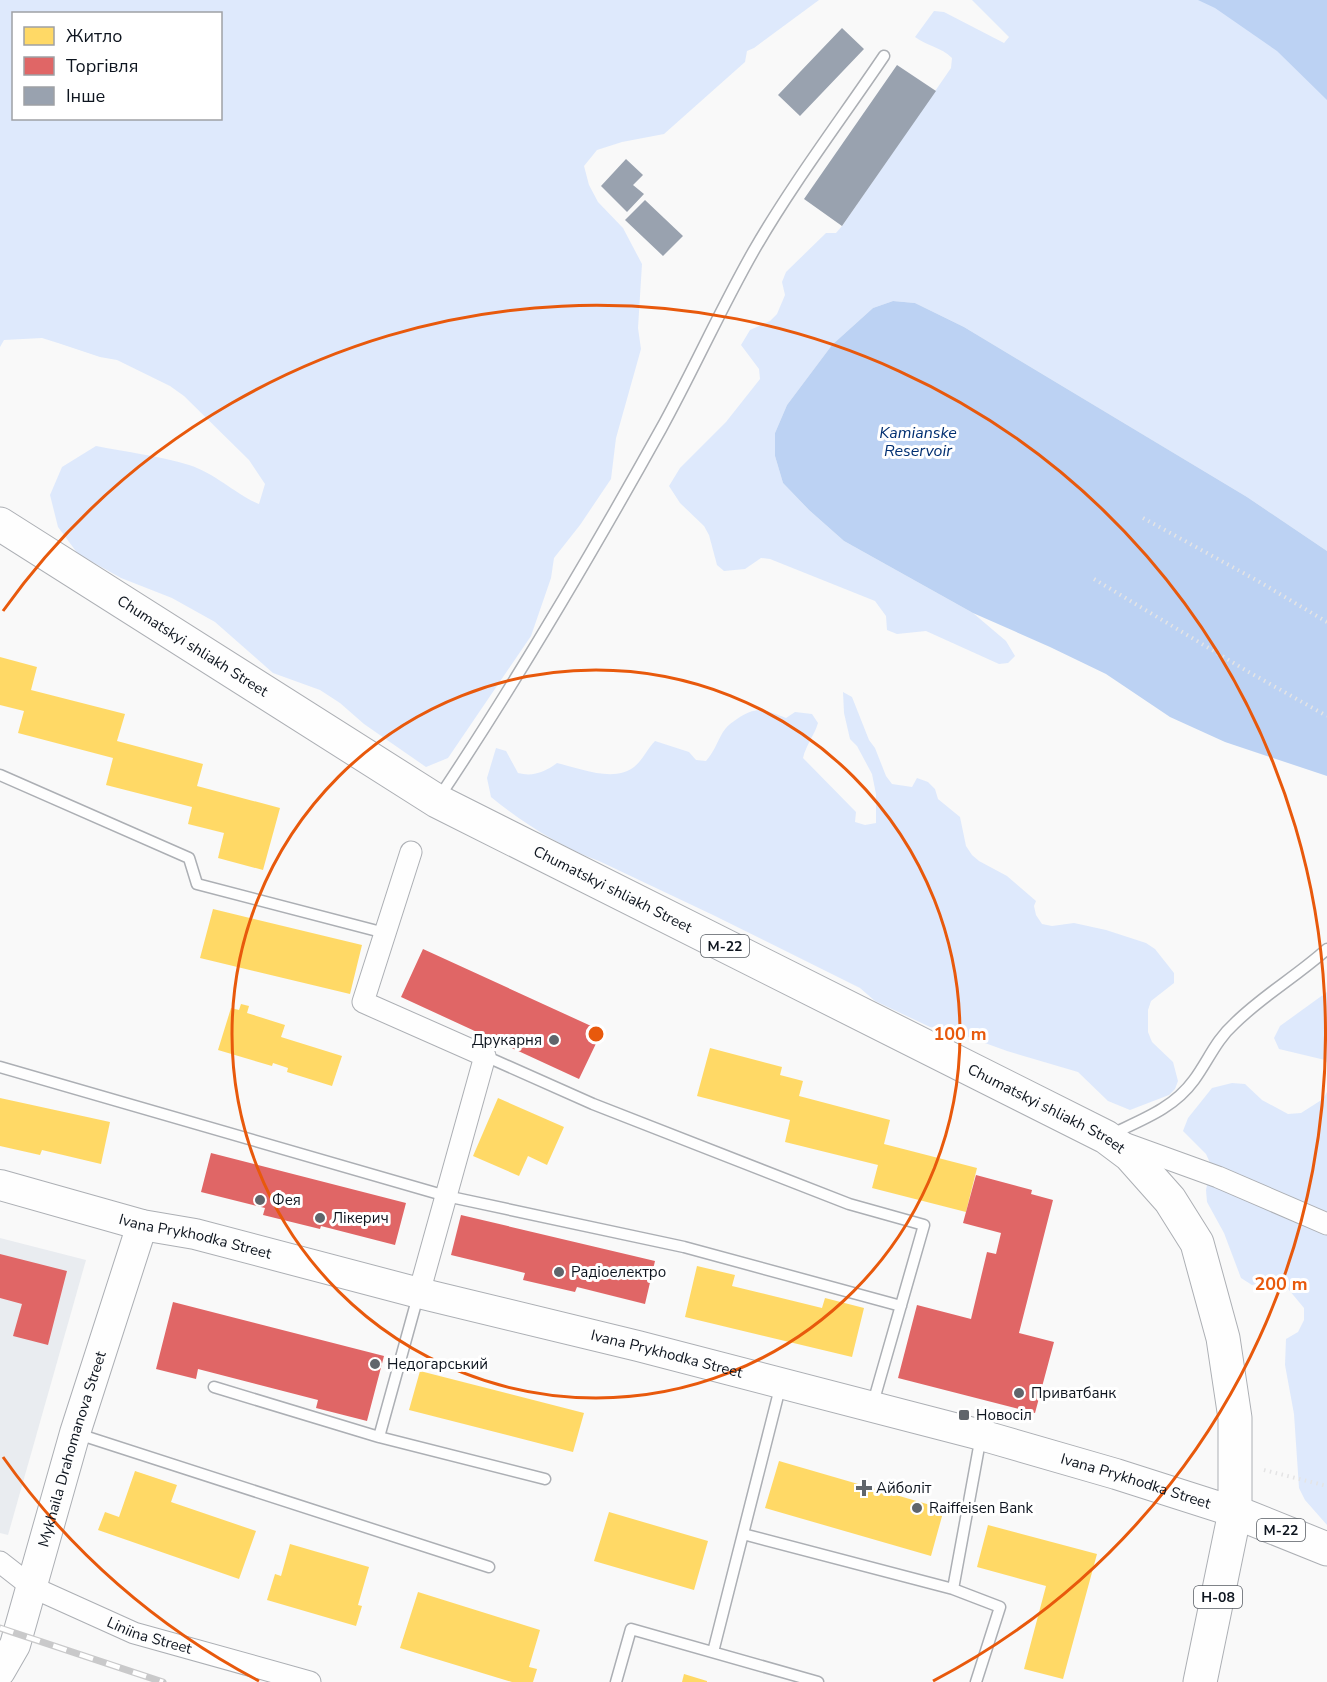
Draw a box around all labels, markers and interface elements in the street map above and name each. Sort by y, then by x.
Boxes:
legend [12,12,222,120]
text: Житло [66,24,122,48]
text: Торгівля [66,54,138,78]
text: Інше [66,84,105,108]
water label: Kamianske Reservoir [879,422,957,462]
street label: Chumatskyi shliakh Street [113,591,273,702]
street label: Chumatskyi shliakh Street [530,841,696,938]
road number: М-22 [701,935,749,957]
text: 100 m [933,1022,987,1046]
centre of rings [586,1024,606,1044]
place label: Друкарня [472,1030,542,1050]
marker: Друкарня [547,1033,561,1047]
street label: Chumatskyi shliakh Street [964,1059,1130,1158]
place label: Фея [272,1190,301,1210]
marker: Фея [253,1193,267,1207]
place label: Лікерич [332,1208,389,1228]
street label: Ivana Prykhodka Street [117,1209,274,1264]
marker: Лікерич [313,1211,327,1225]
place label: Радіоелектро [571,1262,666,1282]
marker: Радіоелектро [552,1265,566,1279]
text: 200 m [1254,1272,1308,1296]
street label: Ivana Prykhodka Street [589,1325,746,1383]
street label: Mykhaila Drahomanova Street [33,1348,111,1549]
place label: Недогарський [387,1354,488,1374]
marker: Недогарський [368,1357,382,1371]
place label: Приватбанк [1031,1383,1116,1403]
marker: Приватбанк [1012,1386,1026,1400]
place label: Новосіл [976,1405,1032,1425]
marker: Новосіл [957,1408,971,1422]
street label: Ivana Prykhodka Street [1058,1449,1214,1514]
place label: Айболіт [876,1478,932,1498]
marker: Айболіт [857,1481,871,1495]
place label: Raiffeisen Bank [929,1498,1034,1518]
marker: Raiffeisen Bank [910,1501,924,1515]
road number: М-22 [1257,1519,1305,1541]
road number: Н-08 [1194,1586,1242,1608]
street label: Liniina Street [104,1612,195,1659]

